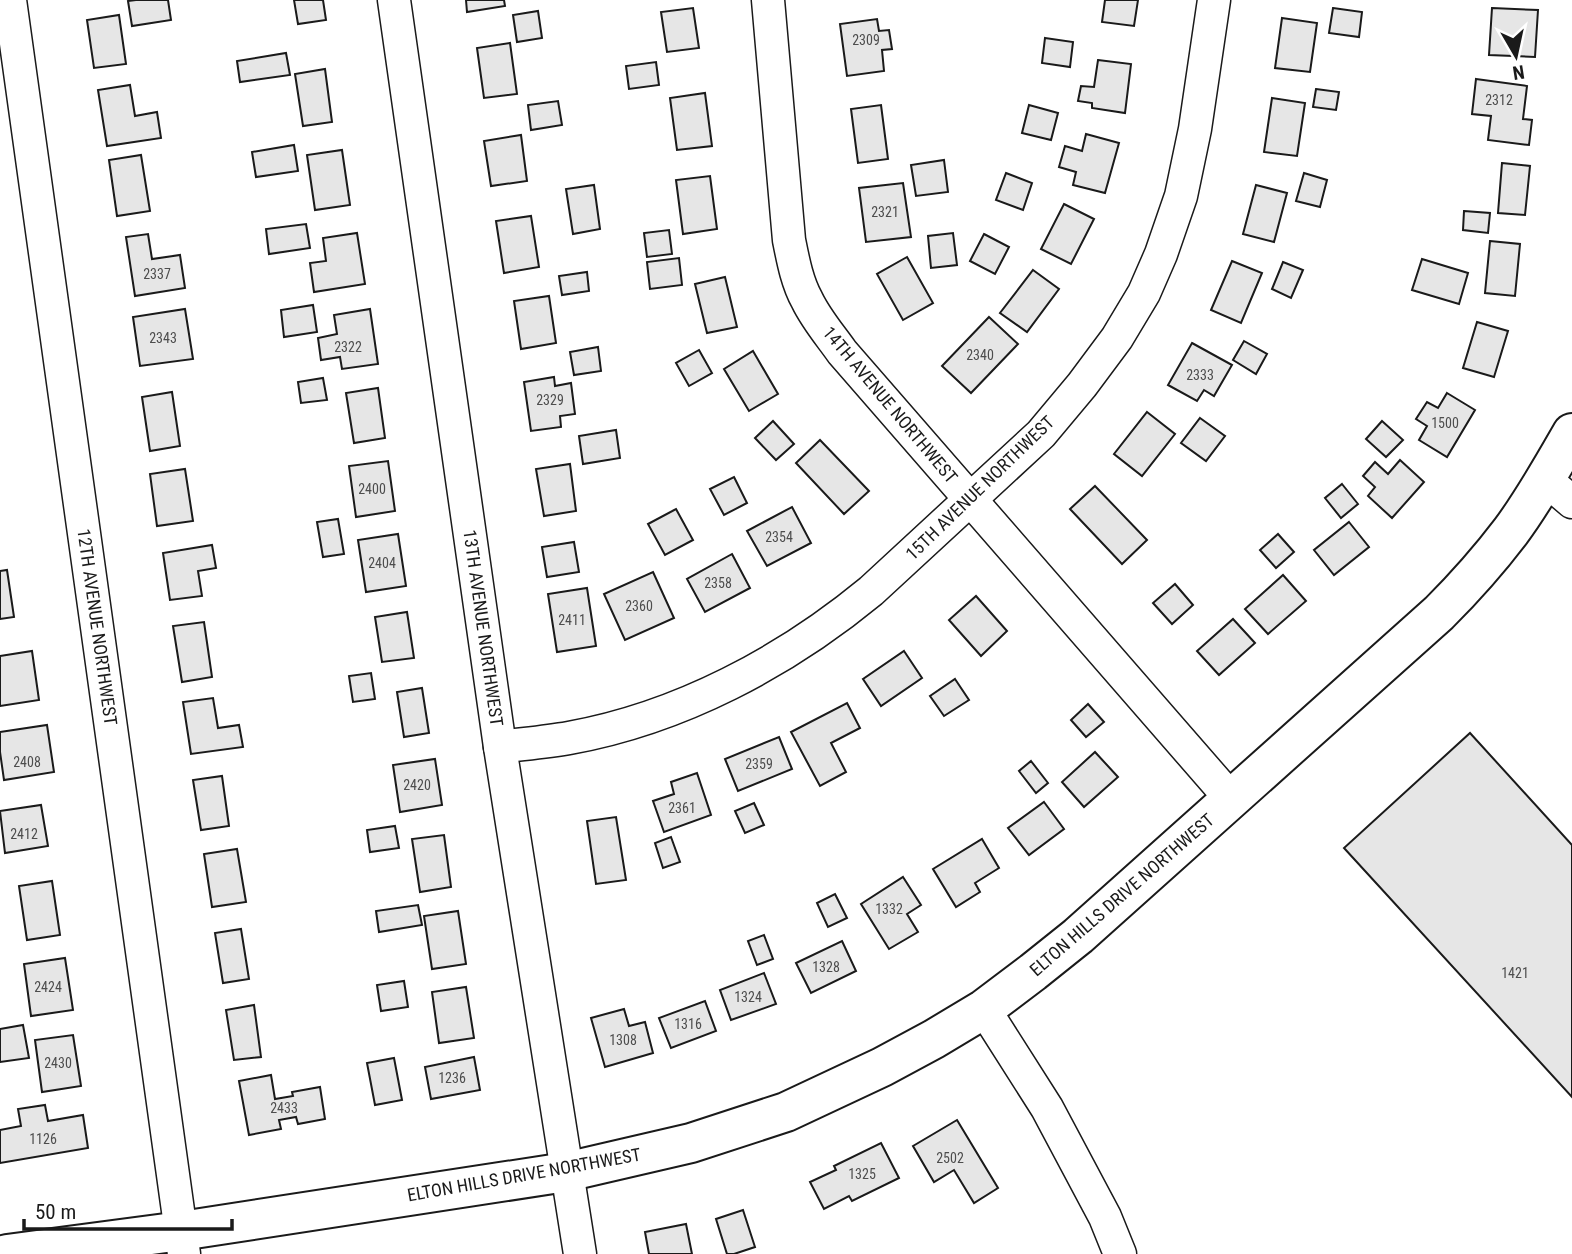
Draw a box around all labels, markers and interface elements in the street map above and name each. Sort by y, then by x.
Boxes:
north arrow [1481,21,1551,91]
house number: 2309 [852,32,880,48]
text: N [1511,60,1526,85]
house number: 2312 [1485,92,1513,108]
house number: 2321 [871,204,899,220]
house number: 2337 [143,266,171,282]
street label: 14TH AVENUE NORTHWEST [819,322,962,487]
house number: 2343 [149,330,177,346]
house number: 2322 [334,339,362,355]
house number: 2340 [966,347,994,363]
house number: 2333 [1186,367,1214,383]
house number: 2329 [536,392,564,408]
street label: 15TH AVENUE NORTHWEST [901,411,1058,564]
house number: 1500 [1431,415,1459,431]
house number: 2400 [358,481,386,497]
street label: 12TH AVENUE NORTHWEST [73,527,122,726]
street label: 13TH AVENUE NORTHWEST [459,528,508,727]
house number: 2354 [765,529,793,545]
house number: 2404 [368,555,396,571]
house number: 2358 [704,575,732,591]
house number: 2360 [625,598,653,614]
house number: 2411 [558,612,586,628]
house number: 2408 [13,754,41,770]
house number: 2359 [745,756,773,772]
house number: 2420 [403,777,431,793]
house number: 2361 [668,800,696,816]
street label: ELTON HILLS DRIVE NORTHWEST [1025,809,1218,980]
house number: 2412 [10,826,38,842]
house number: 1332 [875,901,903,917]
house number: 1328 [812,959,840,975]
house number: 1421 [1501,965,1529,981]
house number: 2424 [34,979,62,995]
house number: 1324 [734,989,762,1005]
house number: 1316 [674,1016,702,1032]
house number: 1308 [609,1032,637,1048]
house number: 2430 [44,1055,72,1071]
house number: 1236 [438,1070,466,1086]
house number: 2433 [270,1100,298,1116]
house number: 1126 [29,1131,57,1147]
street label: ELTON HILLS DRIVE NORTHWEST [405,1144,642,1205]
house number: 2502 [936,1150,964,1166]
house number: 1325 [848,1166,876,1182]
scale bar [24,1188,233,1232]
text: 50 m [35,1200,76,1224]

